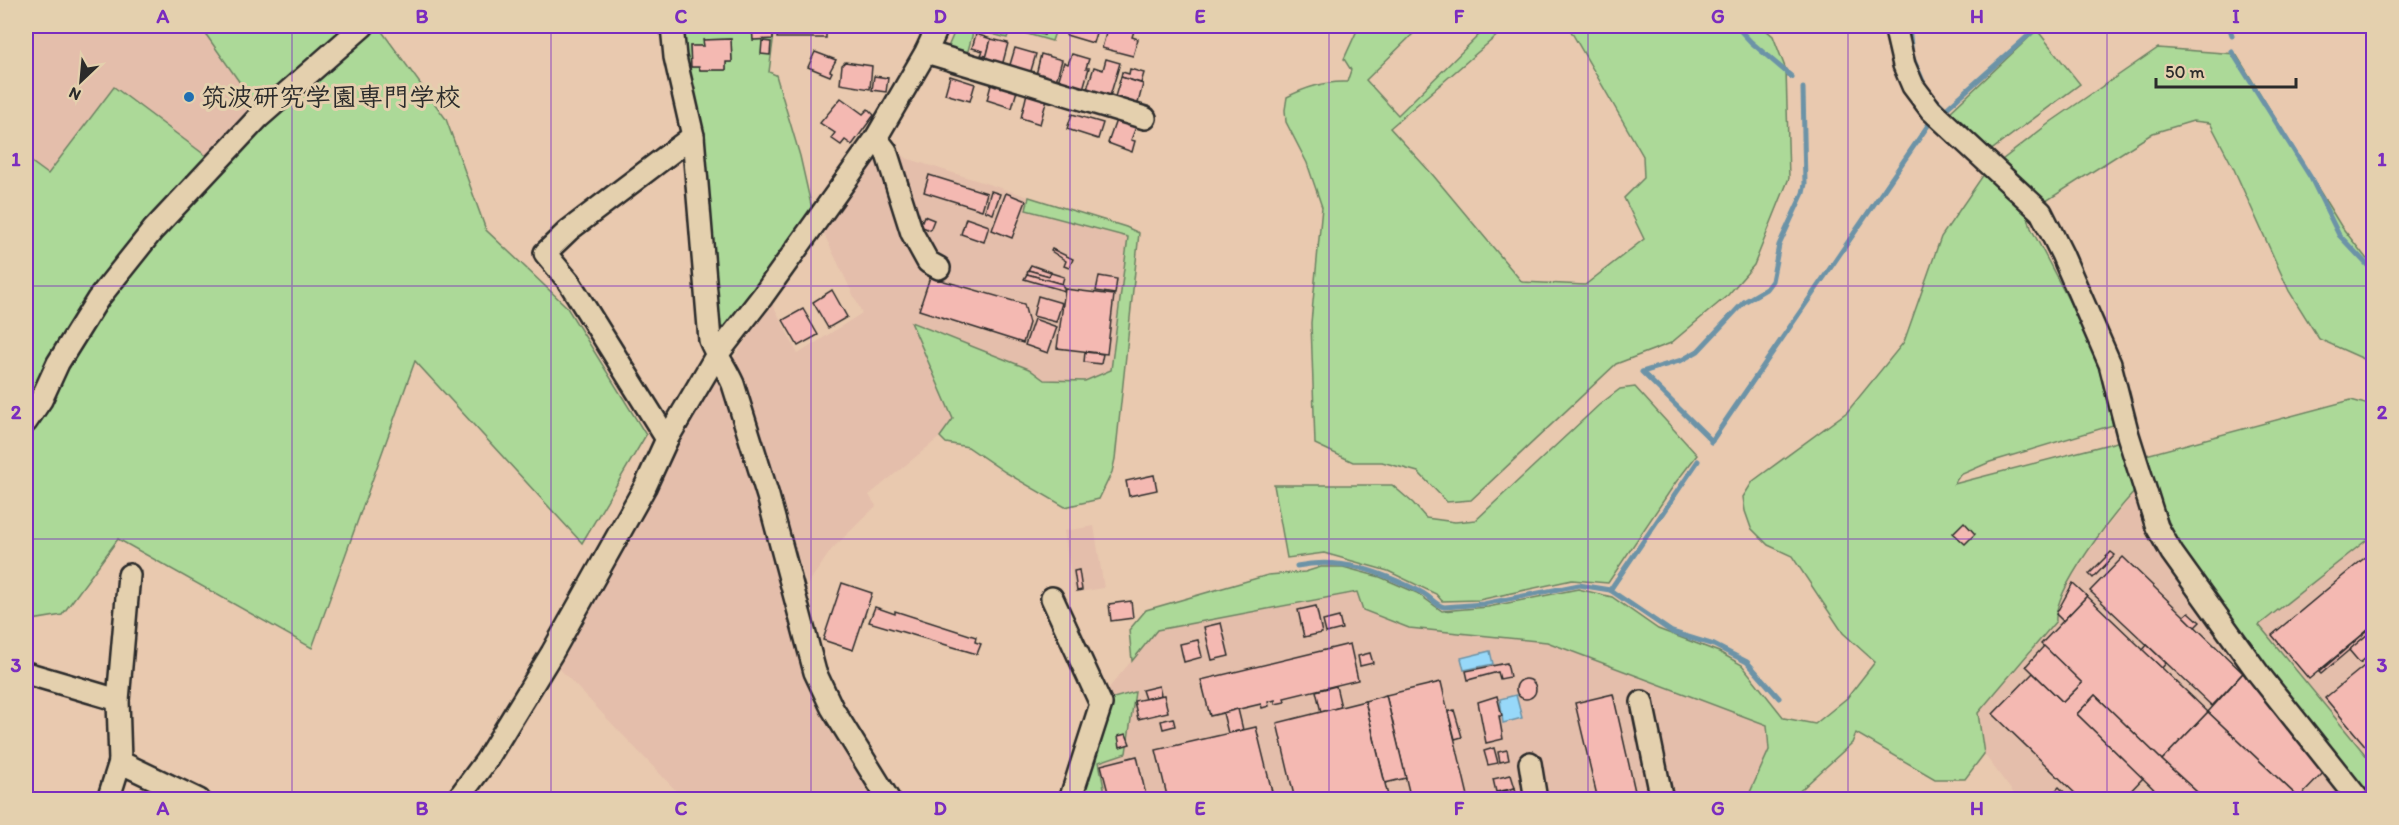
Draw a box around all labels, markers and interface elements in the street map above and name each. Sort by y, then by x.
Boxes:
text: A [156,4,170,28]
text: B [416,4,429,28]
text: C [675,4,688,28]
text: D [933,4,947,28]
text: E [1194,4,1206,28]
text: F [1454,4,1465,28]
text: G [1711,4,1725,28]
text: H [1970,4,1984,28]
text: I [2232,4,2240,28]
north arrow [51,51,111,111]
scale bar [2156,51,2296,89]
text: 50 m [2165,61,2205,83]
place label: 筑波研究学園専門学校 [201,81,461,113]
text: N [66,83,84,105]
marker: 筑波研究学園専門学校 [182,90,196,104]
text: 1 [11,147,21,171]
text: 1 [2377,147,2387,171]
text: 2 [11,400,22,424]
text: 2 [2377,400,2388,424]
text: 3 [11,653,22,677]
text: 3 [2377,653,2388,677]
text: A [156,796,170,820]
text: B [416,796,429,820]
text: C [675,796,688,820]
text: D [933,796,947,820]
text: E [1194,796,1206,820]
text: F [1454,796,1465,820]
text: G [1711,796,1725,820]
text: H [1970,796,1984,820]
text: I [2232,796,2240,820]

